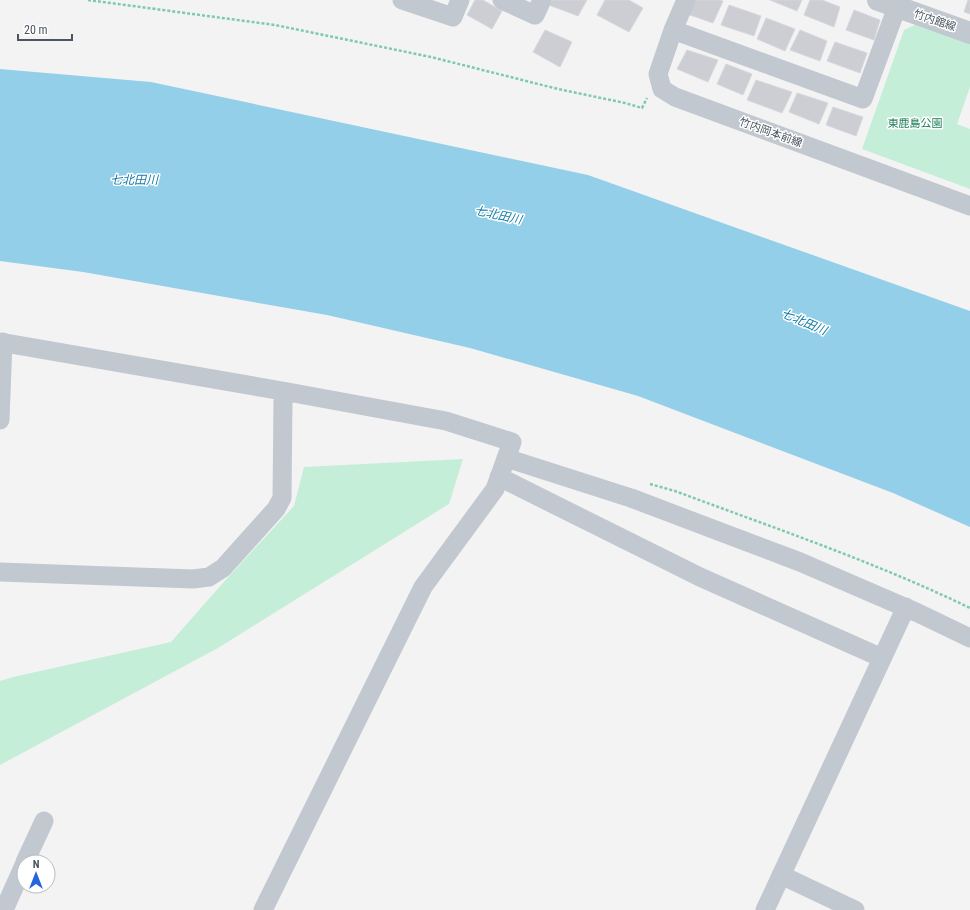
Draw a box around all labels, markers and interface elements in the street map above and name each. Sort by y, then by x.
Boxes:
street label: 竹内館線 [912,7,958,34]
scale bar [18,16,72,42]
text: 20 m [24,23,48,37]
street label: 竹内岡本前線 [738,115,804,150]
park label: 東鹿島公園 [888,117,943,130]
water label: 七北田川 [110,173,160,187]
water label: 七北田川 [473,203,525,227]
water label: 七北田川 [779,306,831,339]
north arrow [16,854,56,894]
text: N [33,858,40,871]

